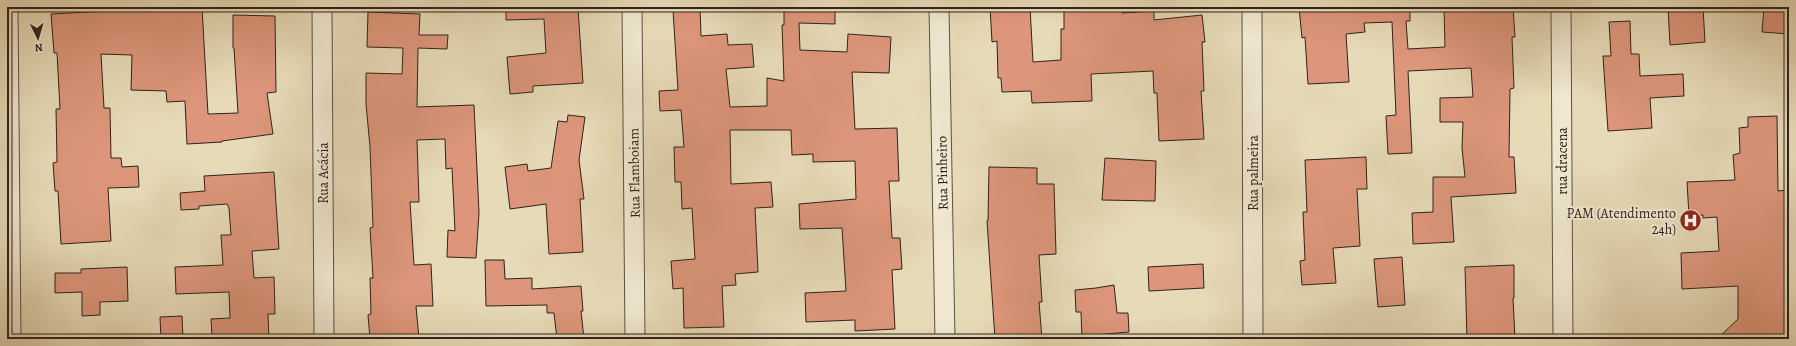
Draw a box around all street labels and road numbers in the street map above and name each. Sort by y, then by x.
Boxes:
street label: rua dracena [1553,127,1572,195]
street label: Rua Flamboiam [624,128,645,218]
street label: Rua palmeira [1244,135,1263,211]
street label: Rua Pinheiro [932,136,953,210]
street label: Rua Acácia [314,142,333,204]

